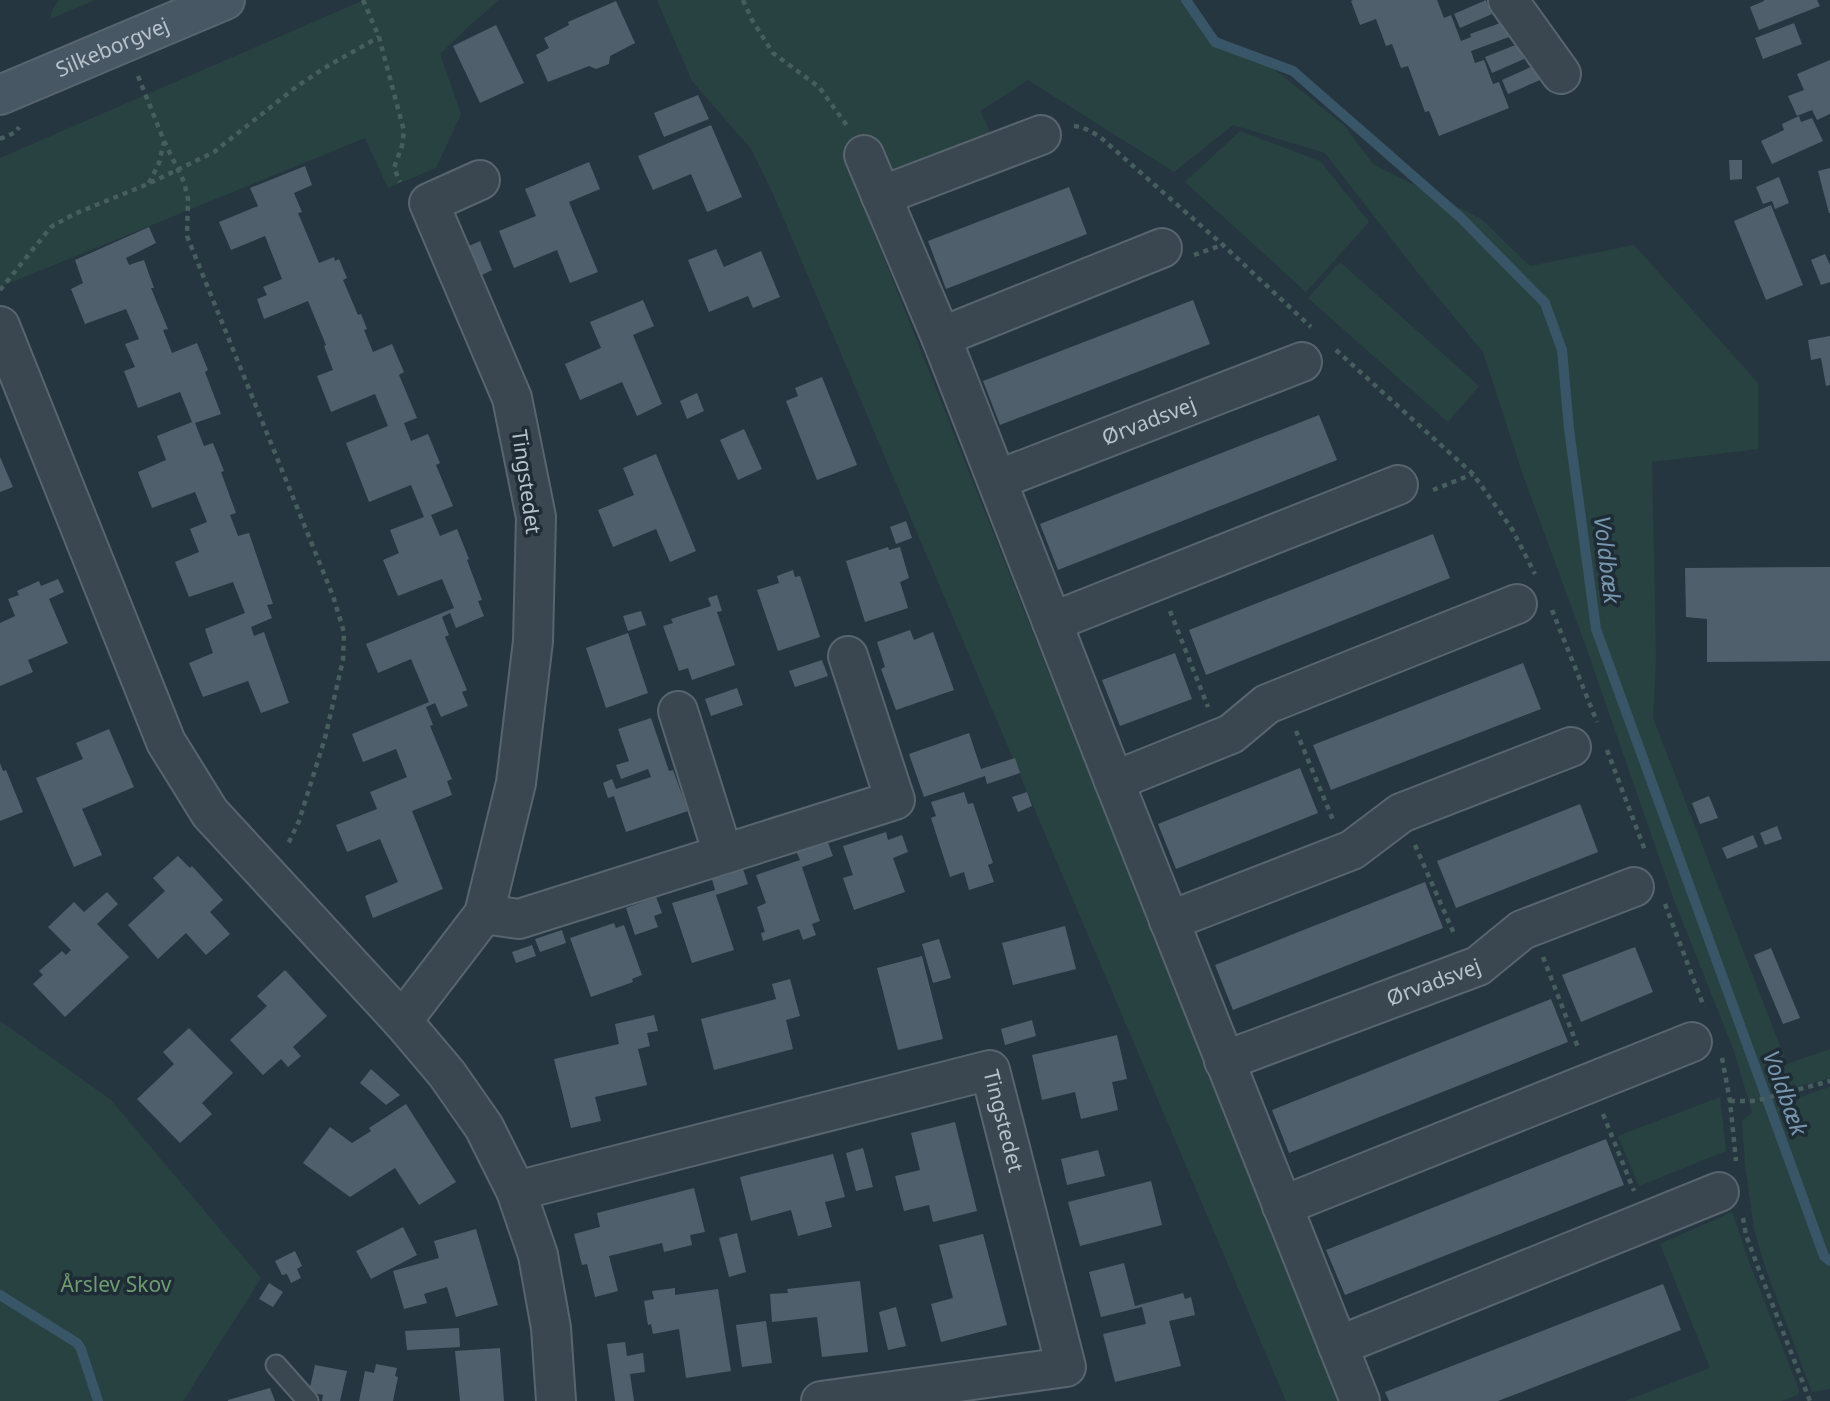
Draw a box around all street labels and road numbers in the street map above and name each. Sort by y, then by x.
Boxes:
street label: Silkeborgvej [51,10,173,83]
street label: Ørvadsvej [1098,389,1200,451]
street label: Tingstedet [506,428,548,536]
street label: Ørvadsvej [1382,951,1484,1012]
street label: Tingstedet [977,1067,1031,1176]

